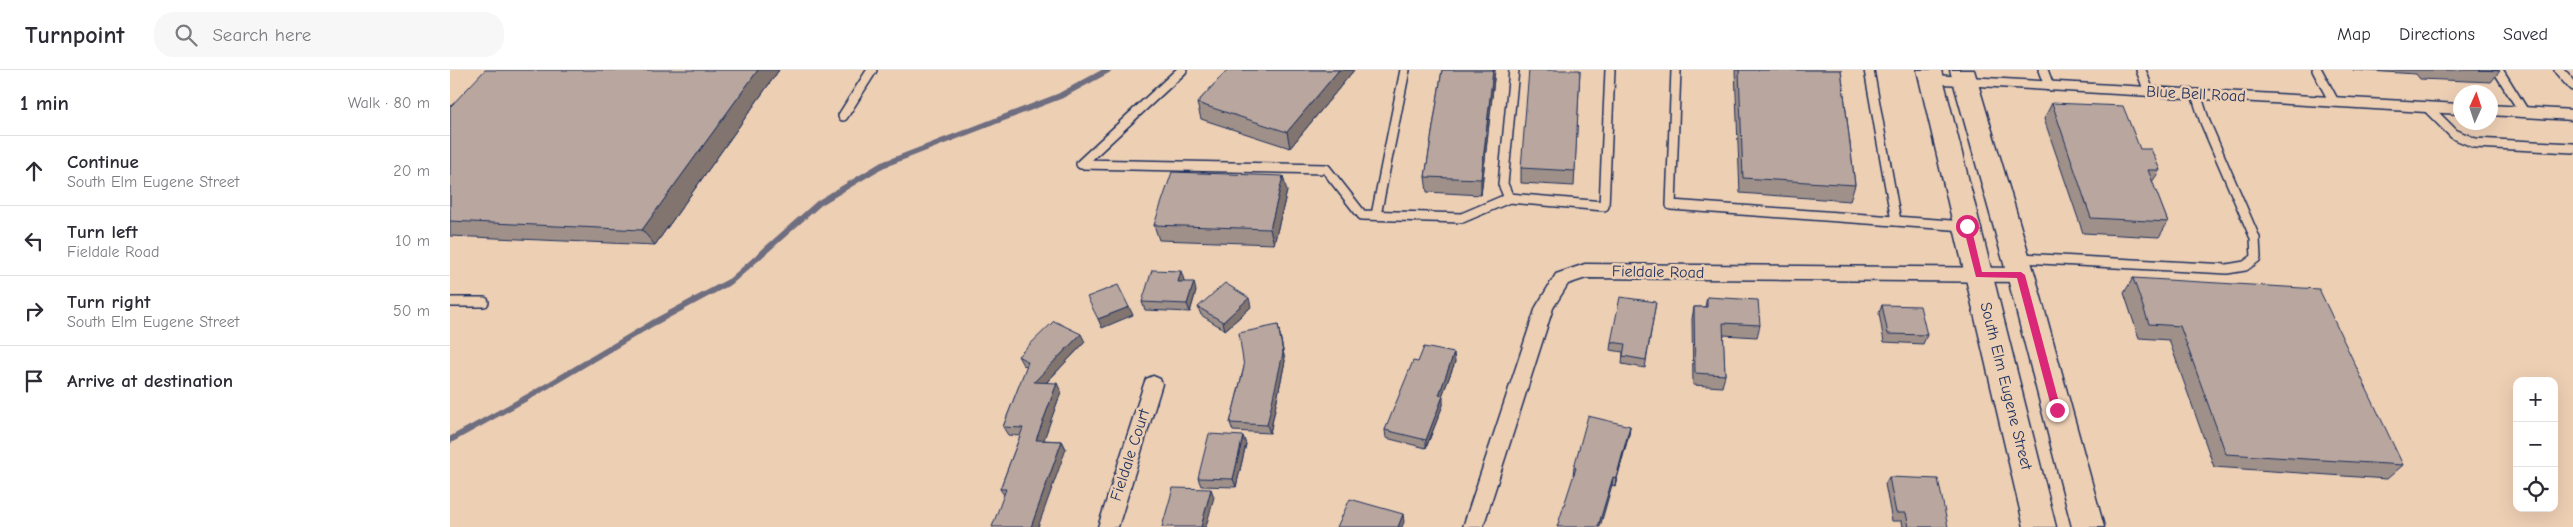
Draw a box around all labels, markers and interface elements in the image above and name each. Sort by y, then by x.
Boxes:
search box [154,12,504,57]
text: Turnpoint [25,21,124,49]
icon: search [172,21,200,49]
text: Search here [212,24,311,46]
text: Map [2337,24,2371,45]
text: Directions [2399,24,2475,45]
text: Saved [2503,24,2548,45]
street label: Blue Bell Road [2146,82,2246,106]
north arrow [2453,85,2498,130]
text: 1 min [20,91,69,115]
text: Walk · 80 m [348,94,430,112]
text: Continue [67,151,139,173]
icon: ahead [20,157,48,185]
text: 20 m [393,162,430,180]
text: South Elm Eugene Street [67,173,239,191]
route start [1956,215,1979,238]
text: Turn left [67,221,138,243]
icon: left [20,227,48,255]
text: 10 m [395,232,430,250]
text: Fieldale Road [67,243,160,261]
street label: Fieldale Road [1612,262,1704,282]
text: Turn right [67,291,151,313]
icon: right [20,297,48,325]
street label: South Elm Eugene Street [1976,300,2036,472]
text: 50 m [393,302,430,320]
text: South Elm Eugene Street [67,313,239,331]
icon: arrive [20,367,48,395]
text: Arrive at destination [67,370,233,392]
map controls [2513,377,2558,512]
button: + [2513,377,2558,422]
route end [2046,399,2069,422]
street label: Fieldale Court [1107,406,1153,503]
button: − [2513,422,2558,467]
button: locate [2513,467,2558,512]

